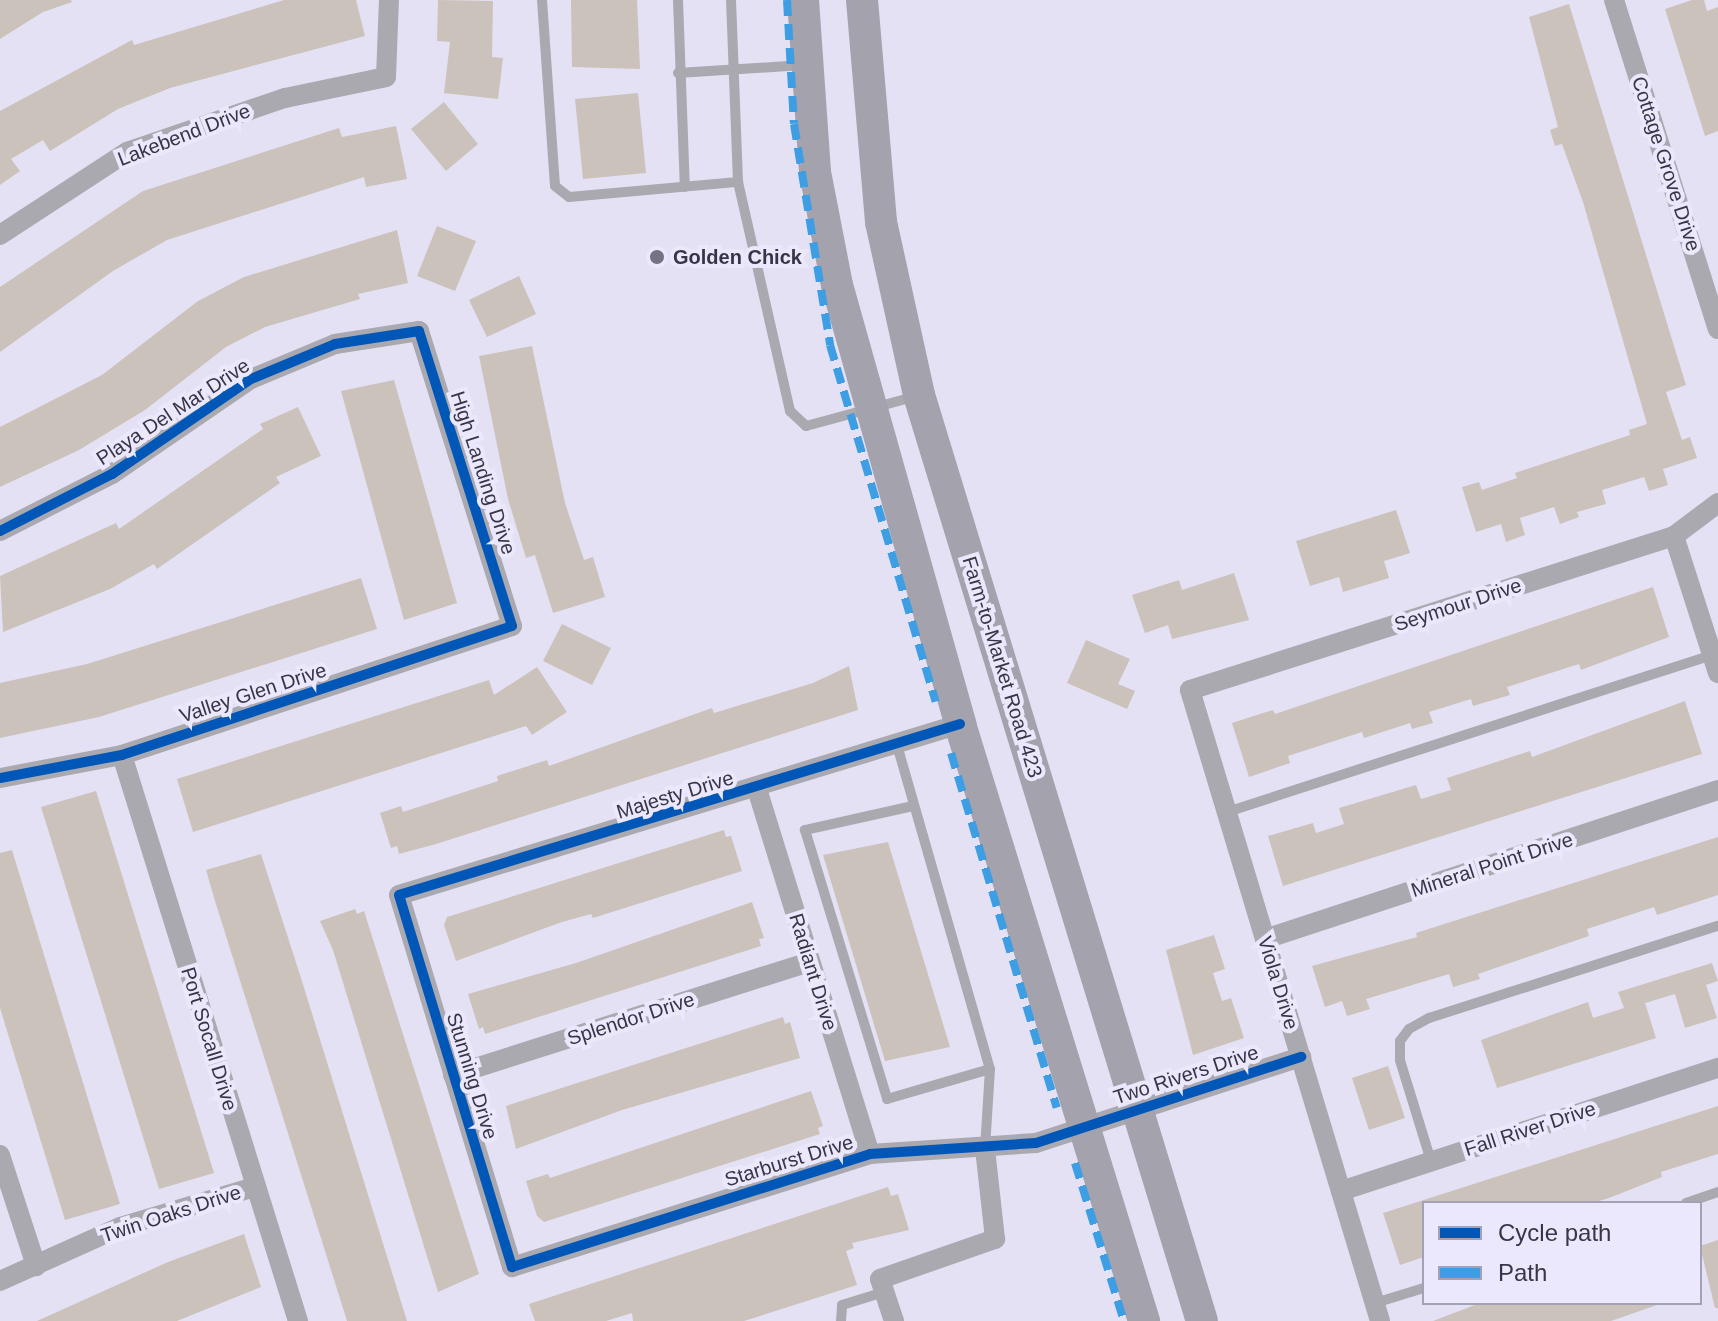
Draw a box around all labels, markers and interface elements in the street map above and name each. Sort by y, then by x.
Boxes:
street label: Cottage Grove Drive [1626,74,1706,254]
street label: Lakebend Drive [114,99,254,171]
place label: Golden Chick [673,245,802,269]
marker: Golden Chick [648,248,666,266]
street label: Playa Del Mar Drive [92,354,254,470]
street label: High Landing Drive [445,388,521,558]
street label: Farm-to-Market Road 423 [957,553,1047,781]
street label: Seymour Drive [1391,573,1525,637]
street label: Valley Glen Drive [177,658,329,728]
street label: Majesty Drive [614,766,736,824]
street label: Mineral Point Drive [1408,827,1576,903]
street label: Radiant Drive [784,911,842,1033]
street label: Viola Drive [1252,933,1304,1033]
street label: Port Socall Drive [176,964,242,1114]
street label: Splendor Drive [564,987,698,1051]
street label: Stunning Drive [441,1010,503,1142]
street label: Two Rivers Drive [1110,1040,1262,1110]
street label: Fall River Drive [1461,1096,1599,1162]
street label: Starburst Drive [722,1130,856,1192]
street label: Twin Oaks Drive [98,1180,244,1248]
legend [1422,1201,1702,1305]
text: Cycle path [1498,1219,1611,1246]
text: Path [1498,1259,1547,1286]

